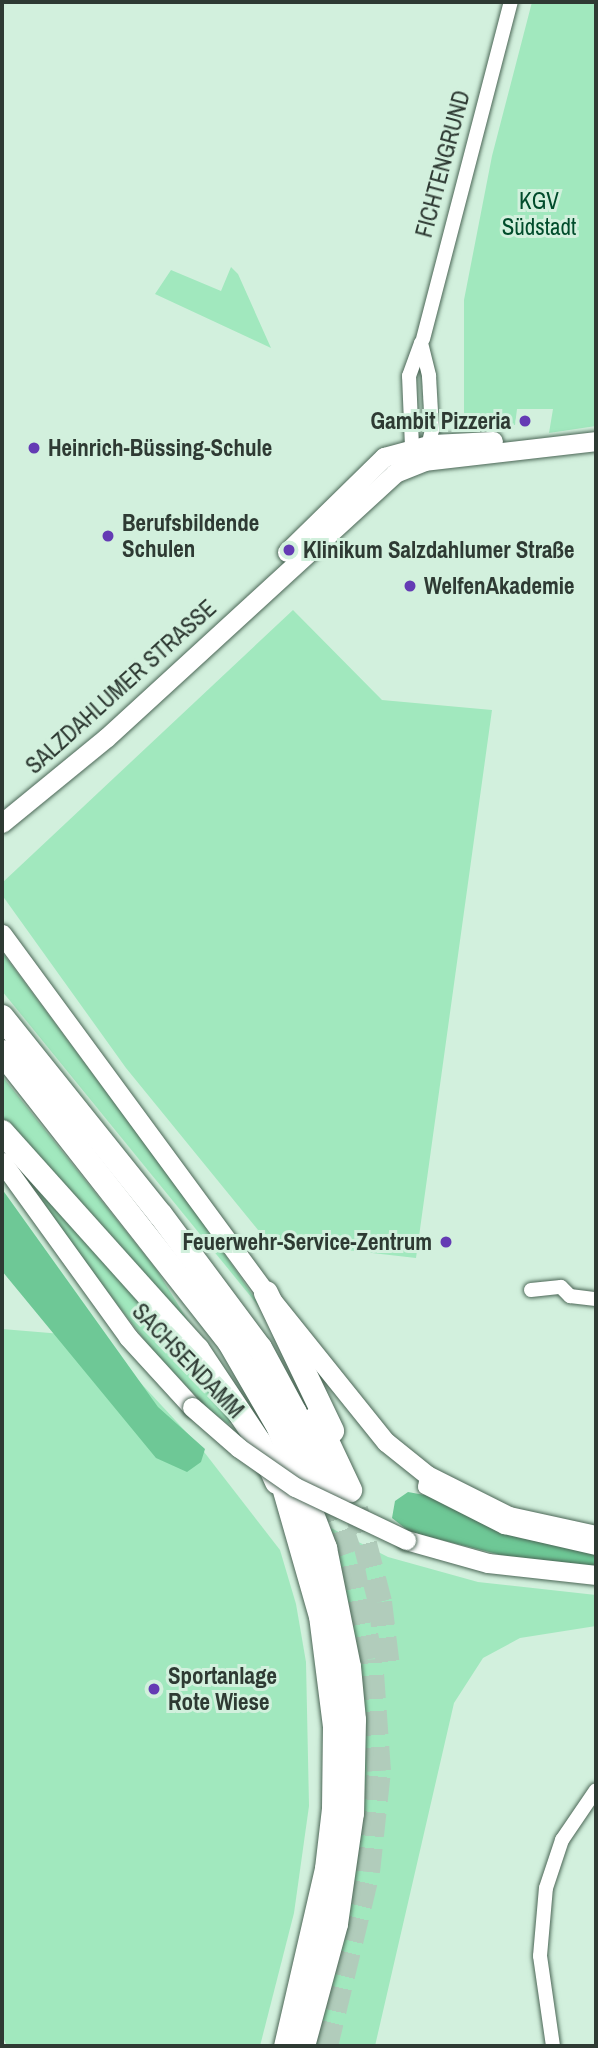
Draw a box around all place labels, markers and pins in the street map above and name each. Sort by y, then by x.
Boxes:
place label: Gambit Pizzeria [371,407,511,435]
marker: Gambit Pizzeria [517,413,533,429]
place label: Heinrich-Büssing-Schule [48,434,272,462]
marker: Heinrich-Büssing-Schule [26,440,42,456]
place label: Berufsbildende Schulen [122,509,259,563]
marker: Berufsbildende Schulen [100,528,116,544]
place label: Klinikum Salzdahlumer Straße [303,536,574,564]
marker: Klinikum Salzdahlumer Straße [281,542,297,558]
place label: WelfenAkademie [424,572,575,600]
marker: WelfenAkademie [402,578,418,594]
place label: Feuerwehr-Service-Zentrum [182,1228,432,1256]
marker: Feuerwehr-Service-Zentrum [438,1234,454,1250]
place label: Sportanlage Rote Wiese [168,1662,277,1716]
marker: Sportanlage Rote Wiese [146,1681,162,1697]

